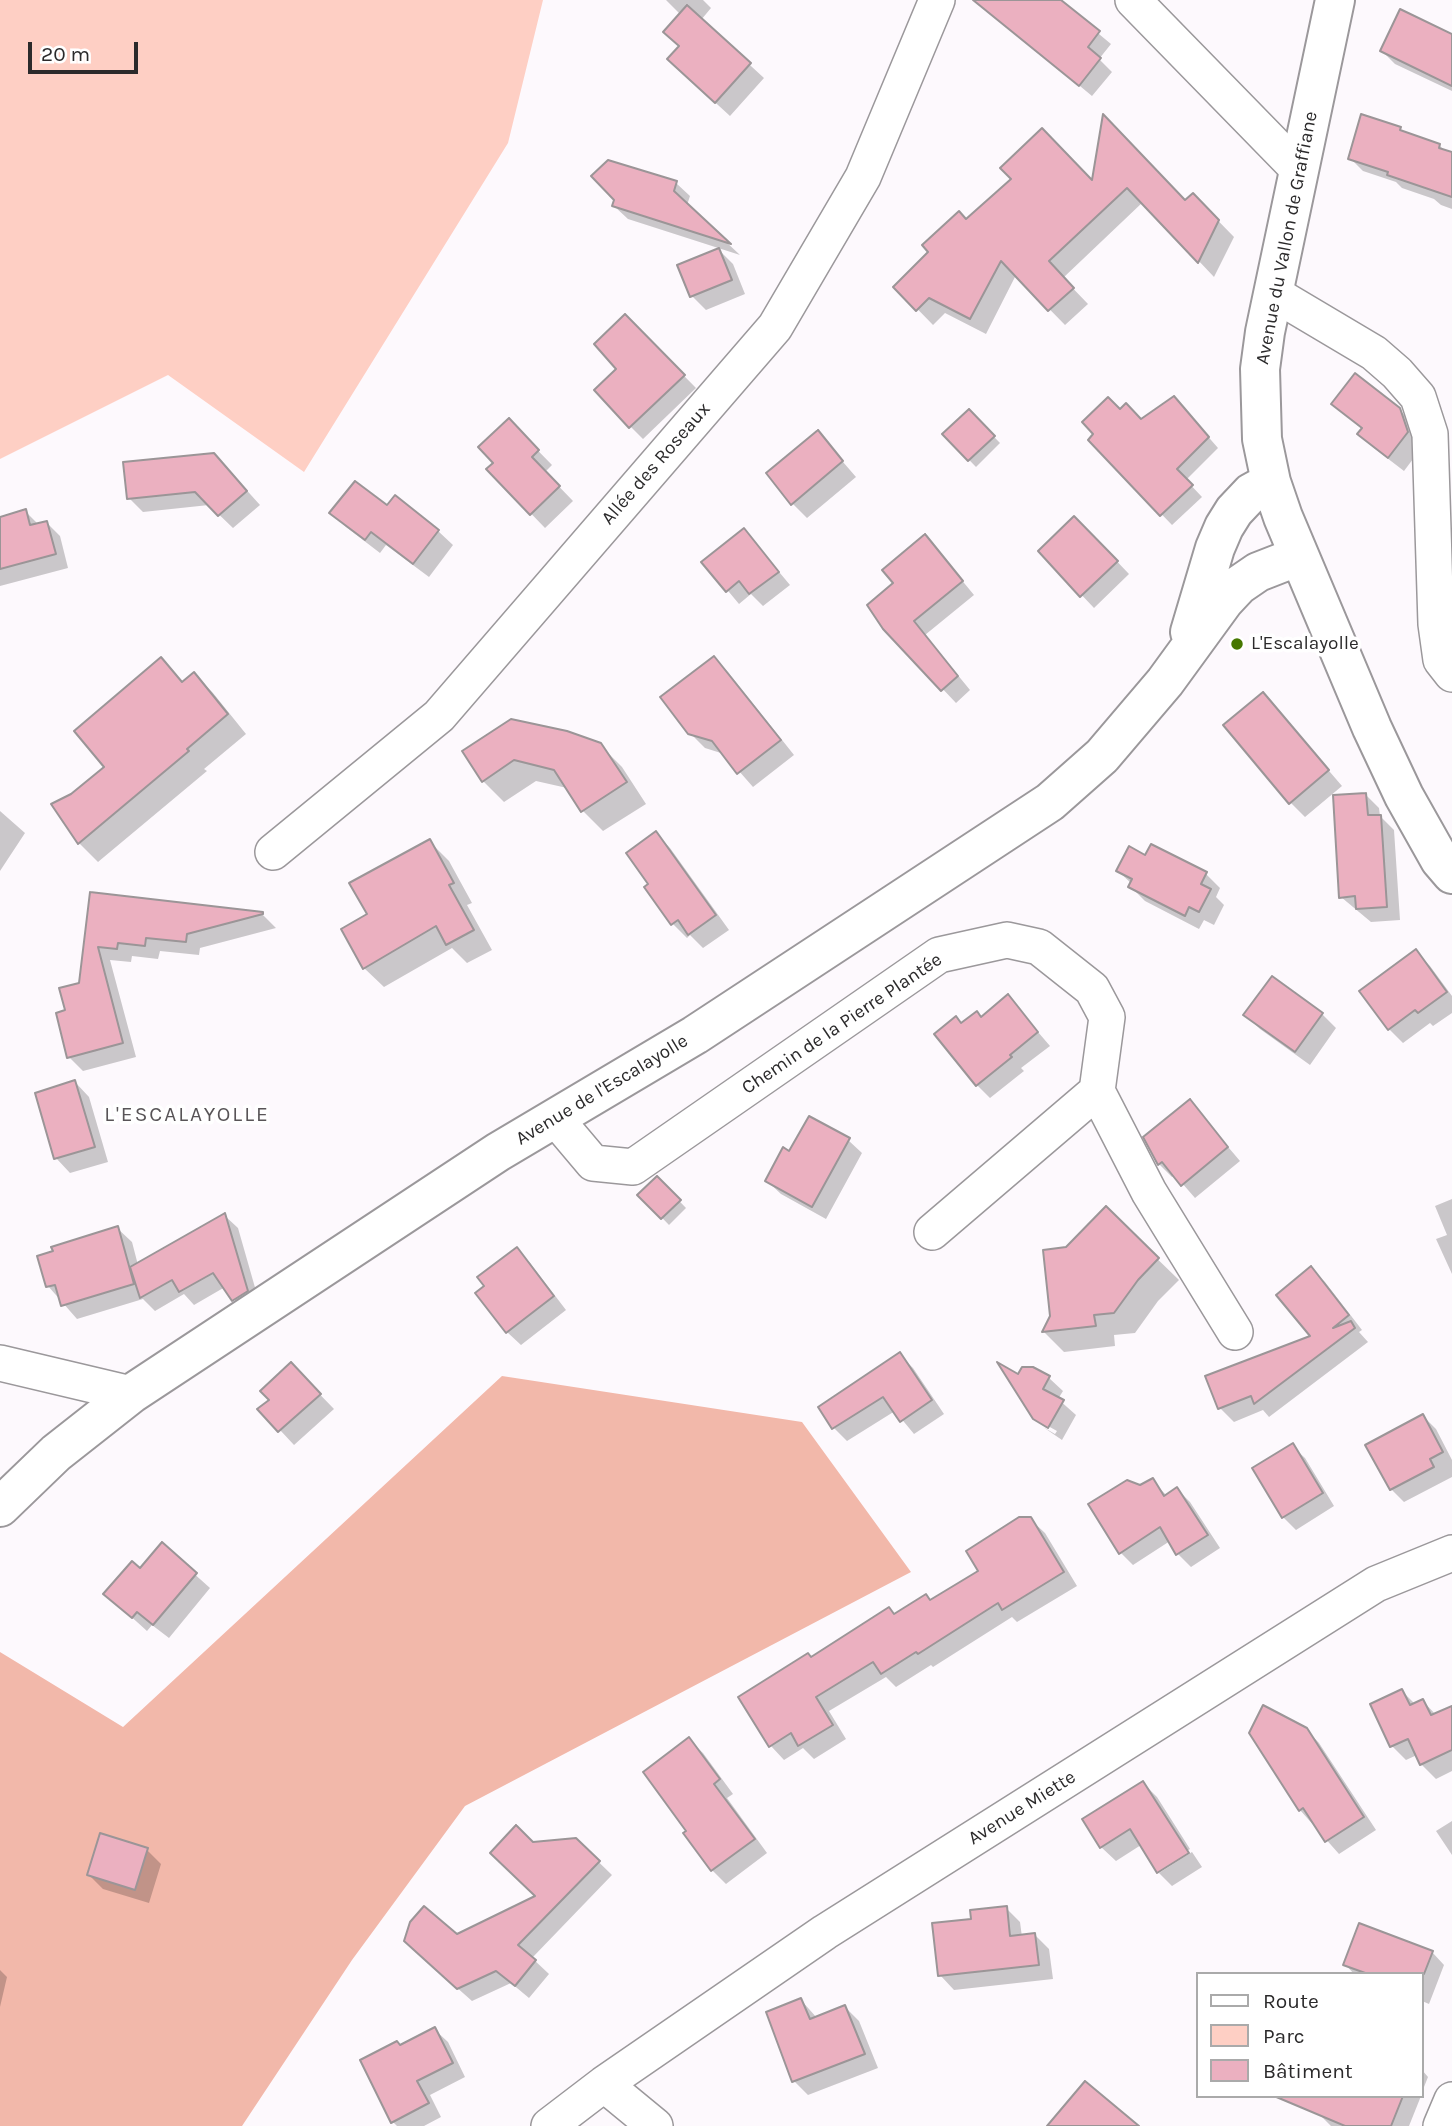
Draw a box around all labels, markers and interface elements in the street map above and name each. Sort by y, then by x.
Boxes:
scale bar [32,28,142,72]
text: 20 m [41,42,90,66]
street label: Avenue du Vallon de Graffiane [1251,110,1323,366]
street label: Allée des Roseaux [597,398,715,530]
place label: L'Escalayolle [1251,633,1359,655]
marker: L'Escalayolle [1229,636,1245,652]
street label: Chemin de la Pierre Plantée [738,948,946,1100]
street label: Avenue de l'Escalayolle [512,1030,692,1150]
district label: L'ESCALAYOLLE [106,1102,268,1128]
street label: Avenue Miette [964,1766,1080,1850]
legend [1196,1972,1424,2098]
text: Route [1263,1989,1319,2013]
text: Parc [1263,2024,1305,2048]
text: Bâtiment [1263,2059,1353,2083]

